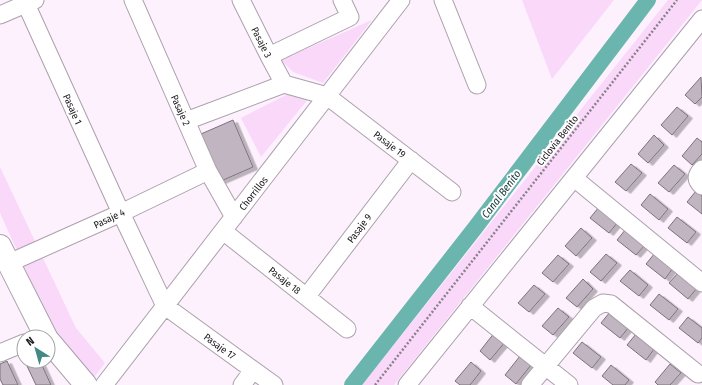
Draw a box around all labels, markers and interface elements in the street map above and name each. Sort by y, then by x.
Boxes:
street label: Pasaje 3 [248,25,274,60]
street label: Pasaje 1 [60,92,84,127]
street label: Pasaje 2 [168,93,192,128]
street label: Ciclovia Benito [534,113,581,168]
street label: Pasaje 19 [371,129,408,161]
water label: Canal Benito [479,168,524,221]
street label: Chorrillos [237,174,271,213]
street label: Pasaje 4 [92,206,127,231]
street label: Pasaje 9 [345,212,375,245]
street label: Pasaje 18 [266,265,303,297]
north arrow [16,329,56,369]
street label: Pasaje 17 [201,331,238,362]
text: N [24,334,37,349]

